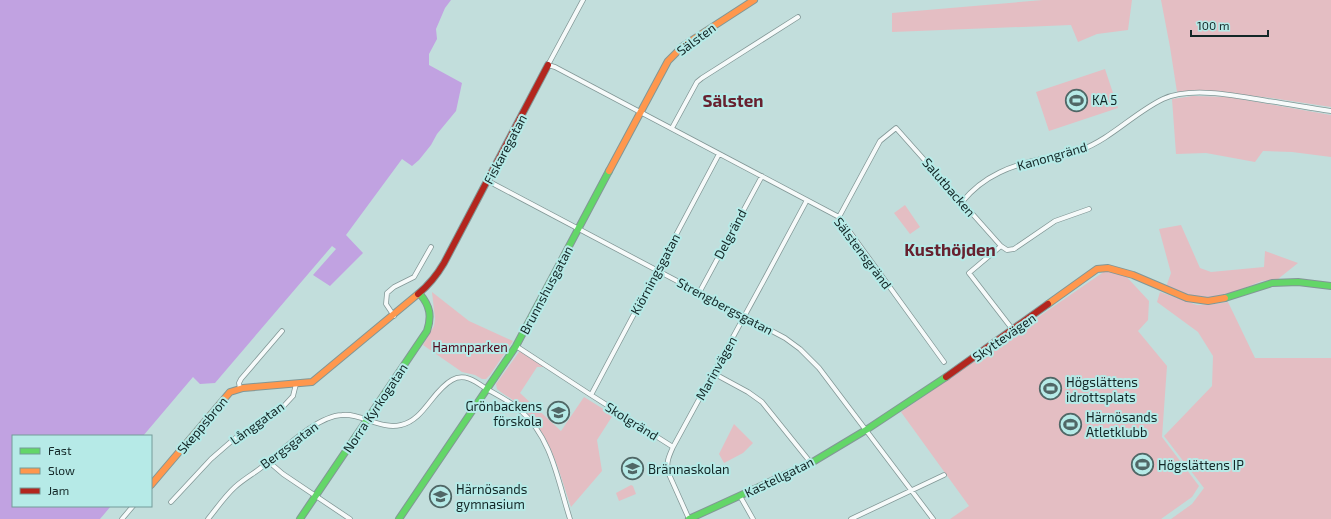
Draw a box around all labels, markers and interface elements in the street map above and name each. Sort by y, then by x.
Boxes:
scale bar [1191,12,1268,38]
text: 100 m [1197,18,1229,32]
street label: Sälsten [673,19,719,59]
sports icon: KA 5 [1064,87,1090,113]
district label: Sälsten [702,90,764,110]
place label: KA 5 [1092,92,1117,108]
street label: Fiskaregatan [480,111,530,187]
street label: Kanongränd [1015,138,1089,174]
street label: Salutbacken [919,154,979,220]
street label: Delgränd [710,206,750,262]
street label: Sälstensgränd [831,214,895,292]
street label: Kiörningsgatan [627,231,683,317]
district label: Kusthöjden [904,239,996,260]
street label: Brunnshusgatan [516,243,576,337]
street label: Strengbergsgatan [674,274,776,338]
street label: Skyttevägen [969,309,1039,365]
street label: Marinvägen [692,333,740,403]
park label: Hamnparken [432,339,508,355]
street label: Norra Kyrkogatan [339,360,411,456]
place label: Högslättens idrottsplats [1066,374,1138,405]
sports icon: Högslättens idrottsplats [1037,376,1063,402]
street label: Skeppsbron [173,393,231,457]
street label: Långgatan [227,398,287,448]
place label: Grönbackens förskola [465,398,542,429]
street label: Skolgränd [602,398,662,444]
school or university icon: Grönbackens förskola [545,400,571,426]
place label: Härnösands Atletklubb [1086,409,1157,440]
sports icon: Härnösands Atletklubb [1057,411,1083,437]
street label: Bergsgatan [257,418,321,472]
legend [12,435,152,507]
text: Fast [48,443,72,457]
sports icon: Högslättens IP [1129,452,1155,478]
street label: Kastellgatan [742,453,816,501]
school or university icon: Brännaskolan [620,456,646,482]
place label: Högslättens IP [1158,457,1244,473]
place label: Brännaskolan [648,461,730,477]
text: Slow [48,463,75,477]
place label: Härnösands gymnasium [456,481,527,512]
text: Jam [48,483,69,497]
school or university icon: Härnösands gymnasium [427,483,453,509]

